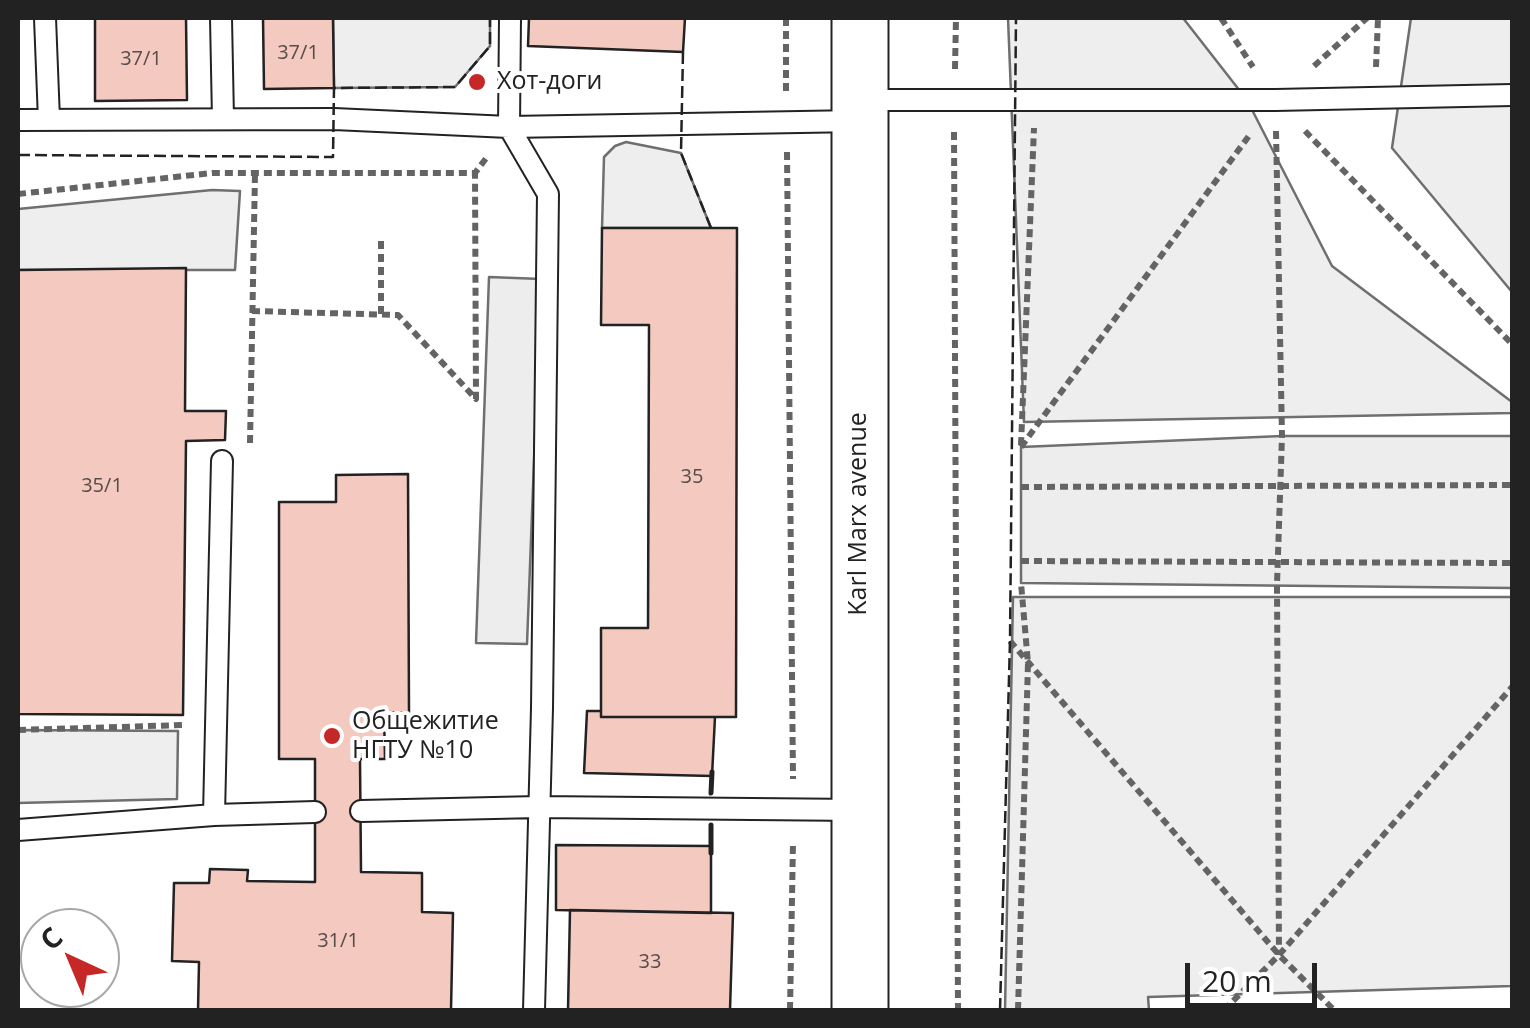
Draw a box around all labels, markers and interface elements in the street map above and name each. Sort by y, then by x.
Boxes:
house number: 37/1 [277,41,319,65]
house number: 37/1 [120,47,162,71]
place label: Хот-доги [497,67,602,97]
marker: Хот-доги [466,71,488,93]
street label: Karl Marx avenue [844,412,874,616]
house number: 35 [681,465,703,489]
house number: 35/1 [81,474,123,498]
place label: Общежитие НГТУ №10 [352,707,499,766]
marker: Общежитие НГТУ №10 [321,725,343,747]
north arrow [20,908,120,1008]
text: С [31,918,70,958]
house number: 31/1 [317,929,359,953]
scale bar [1190,943,1322,1005]
house number: 33 [639,950,661,974]
text: 20 m [1202,960,1272,1001]

